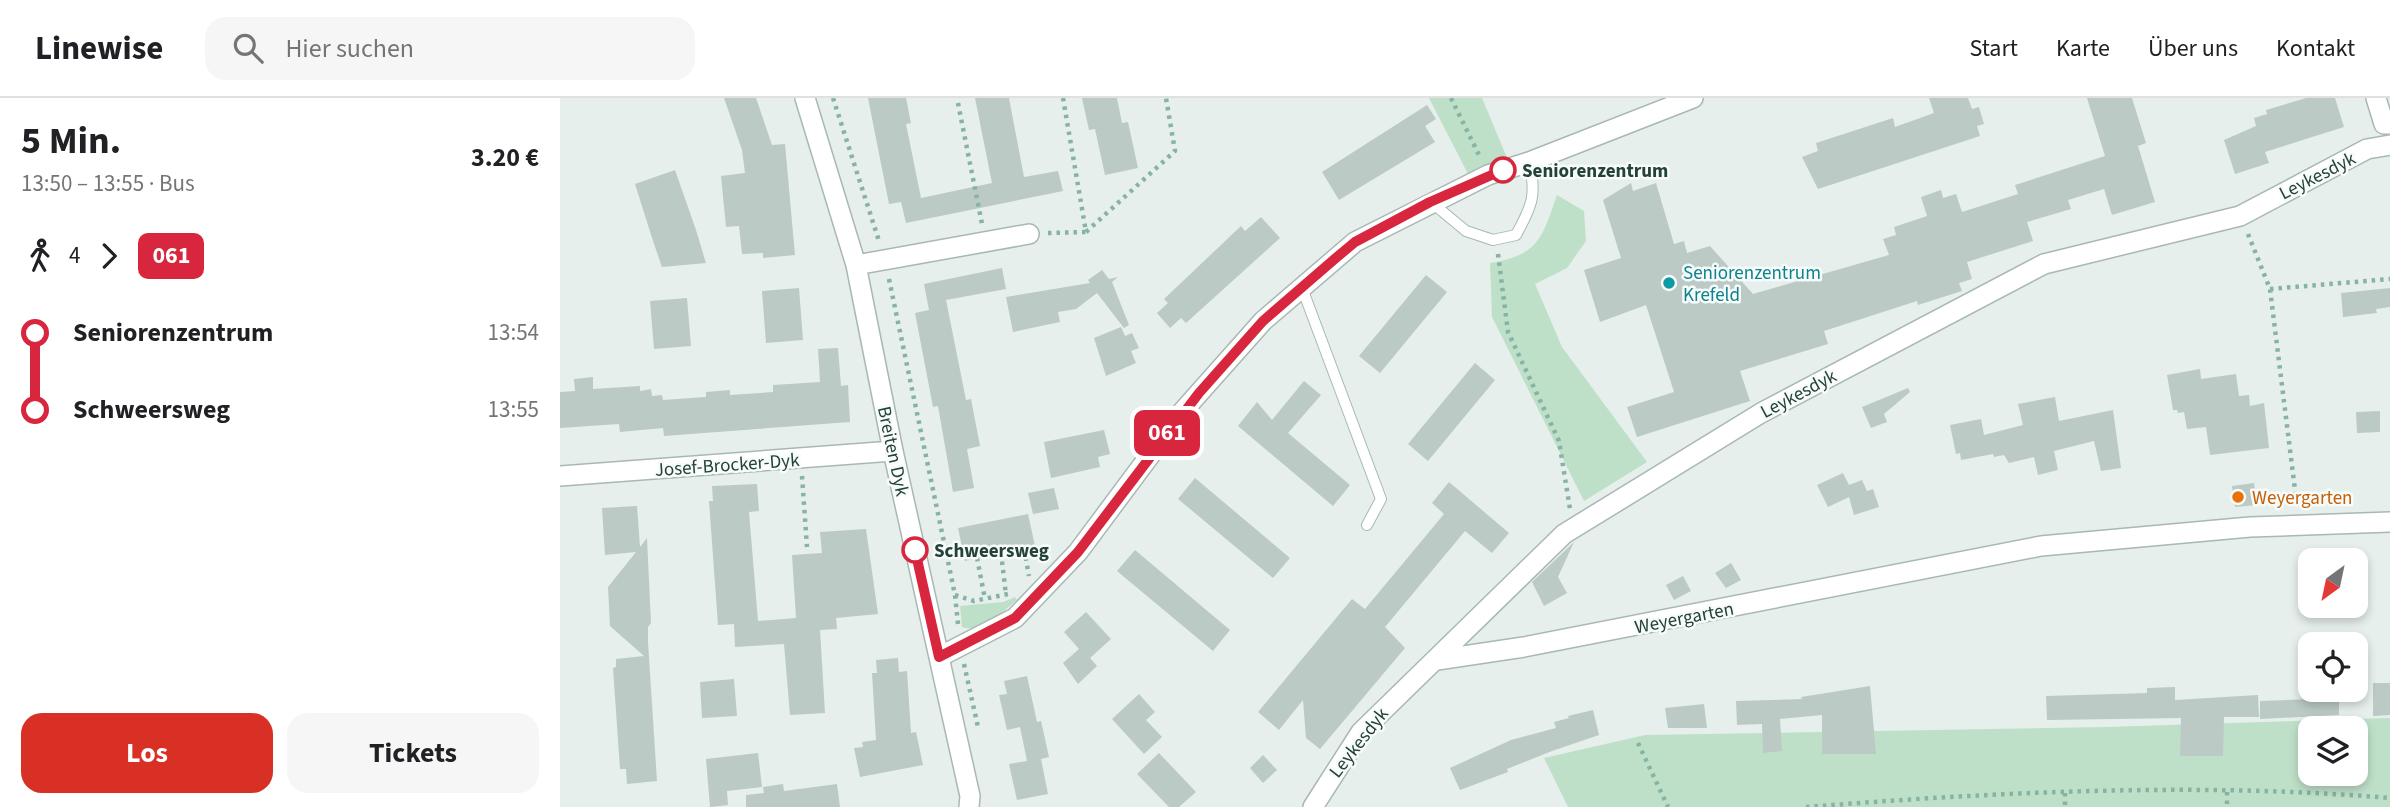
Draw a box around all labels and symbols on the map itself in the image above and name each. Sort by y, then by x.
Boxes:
street label: Leykesdyk [2275,145,2361,207]
marker: Seniorenzentrum [1490,157,1516,183]
place label: Seniorenzentrum [1522,158,1668,185]
place label: Seniorenzentrum Krefeld [1683,260,1821,309]
marker: Seniorenzentrum Krefeld [1661,275,1677,291]
street label: Leykesdyk [1756,363,1842,426]
street label: Breiten Dyk [870,404,915,499]
line badge: 061 [1127,410,1207,456]
street label: Josef-Brocker-Dyk [654,447,801,484]
place label: Weyergarten [2252,485,2353,512]
marker: Weyergarten [2230,489,2246,505]
marker: Schweersweg [902,537,928,563]
place label: Schweersweg [934,538,1049,565]
north arrow [2298,548,2368,618]
street label: Weyergarten [1632,596,1736,641]
street label: Leykesdyk [1323,702,1396,784]

